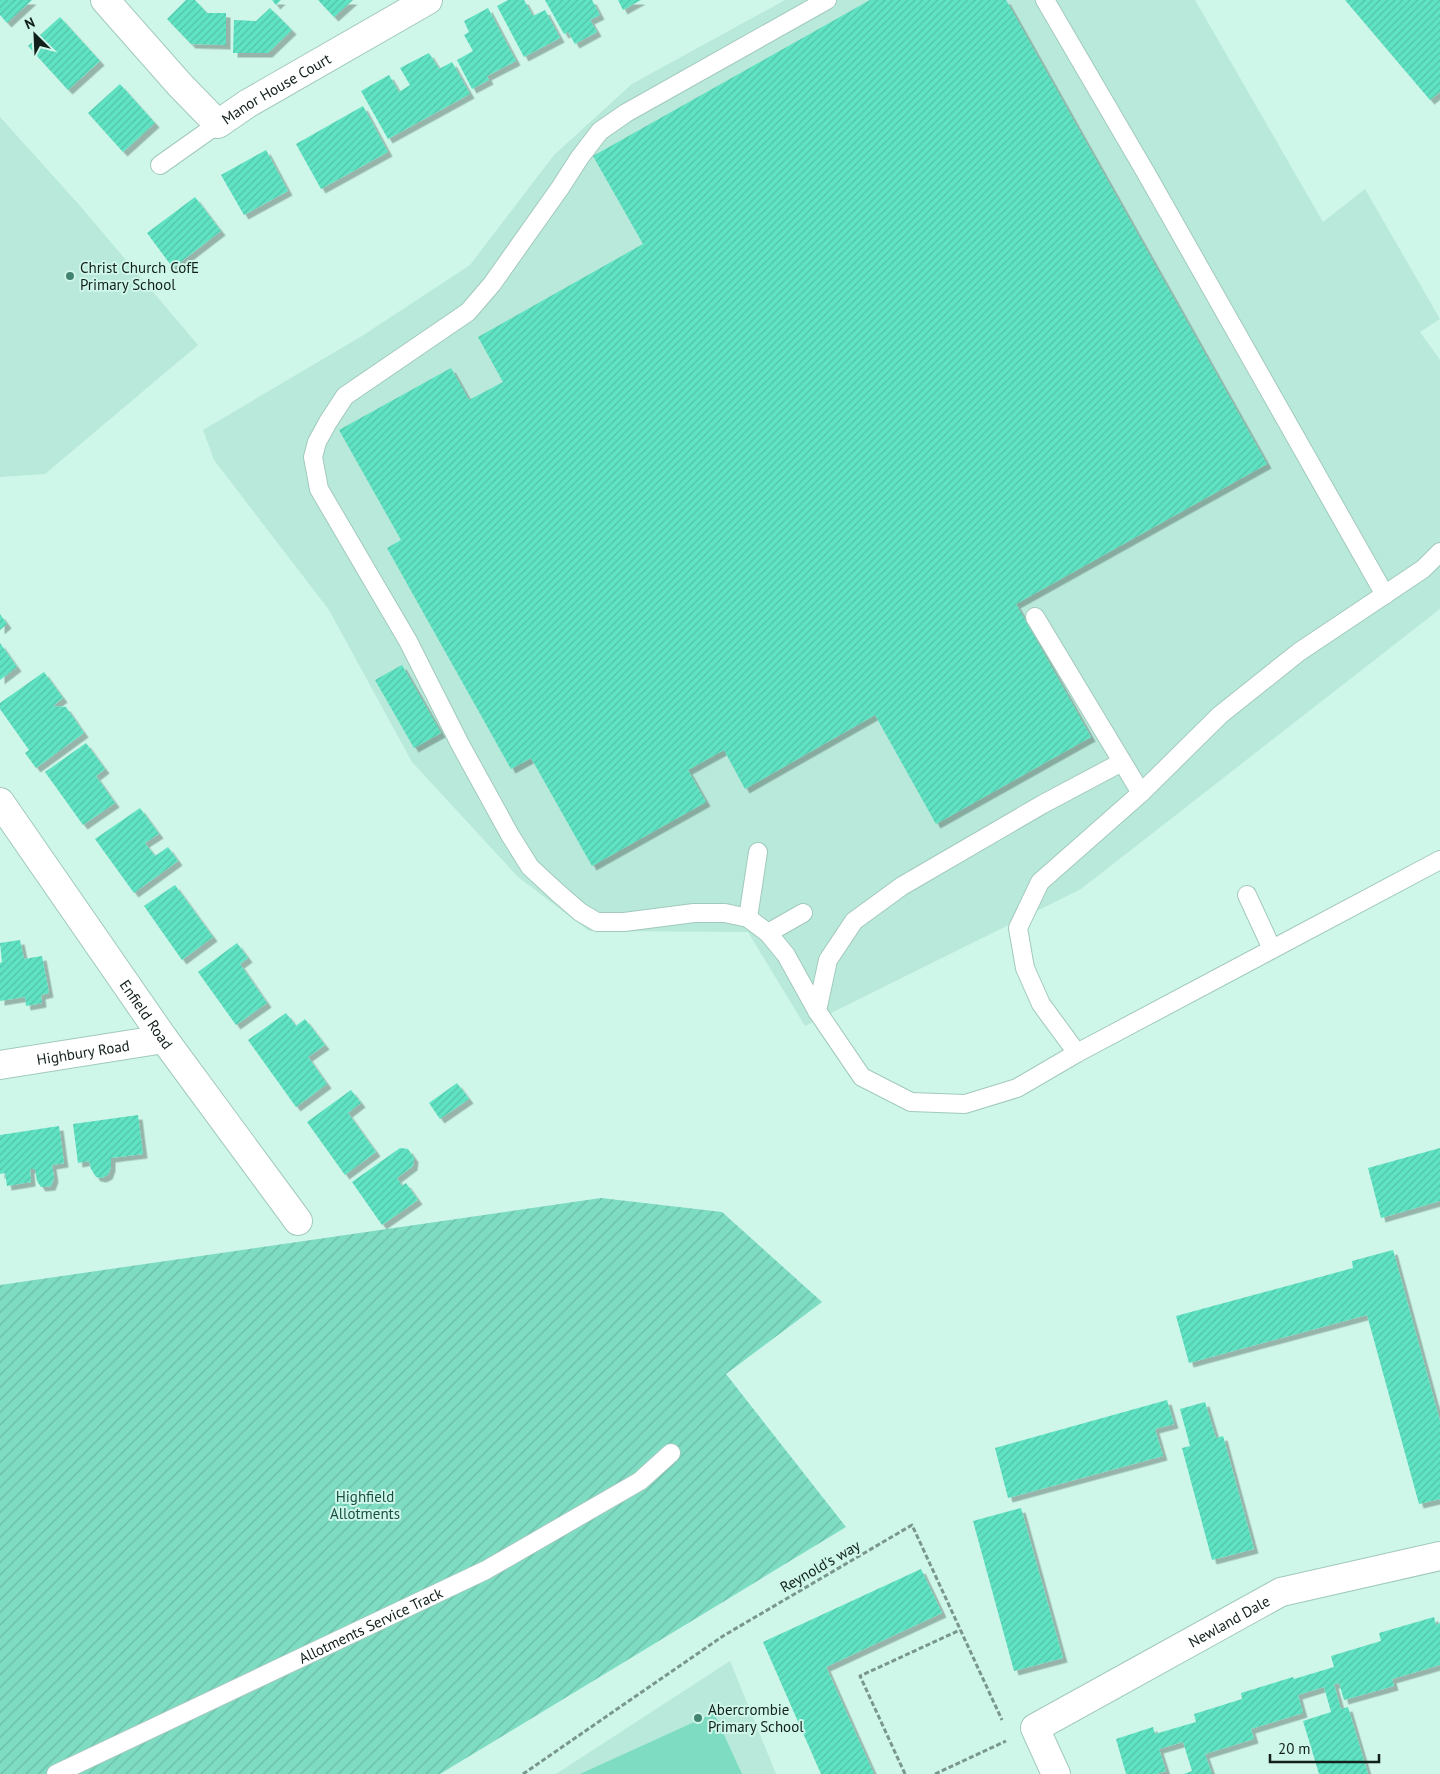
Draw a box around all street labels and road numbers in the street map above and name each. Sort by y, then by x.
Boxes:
street label: Manor House Court [218,49,334,128]
street label: Enfield Road [116,976,178,1053]
street label: Highbury Road [35,1035,131,1069]
street label: Reynold's way [777,1535,863,1597]
street label: Allotments Service Track [295,1582,446,1667]
street label: Newland Dale [1185,1591,1273,1651]

